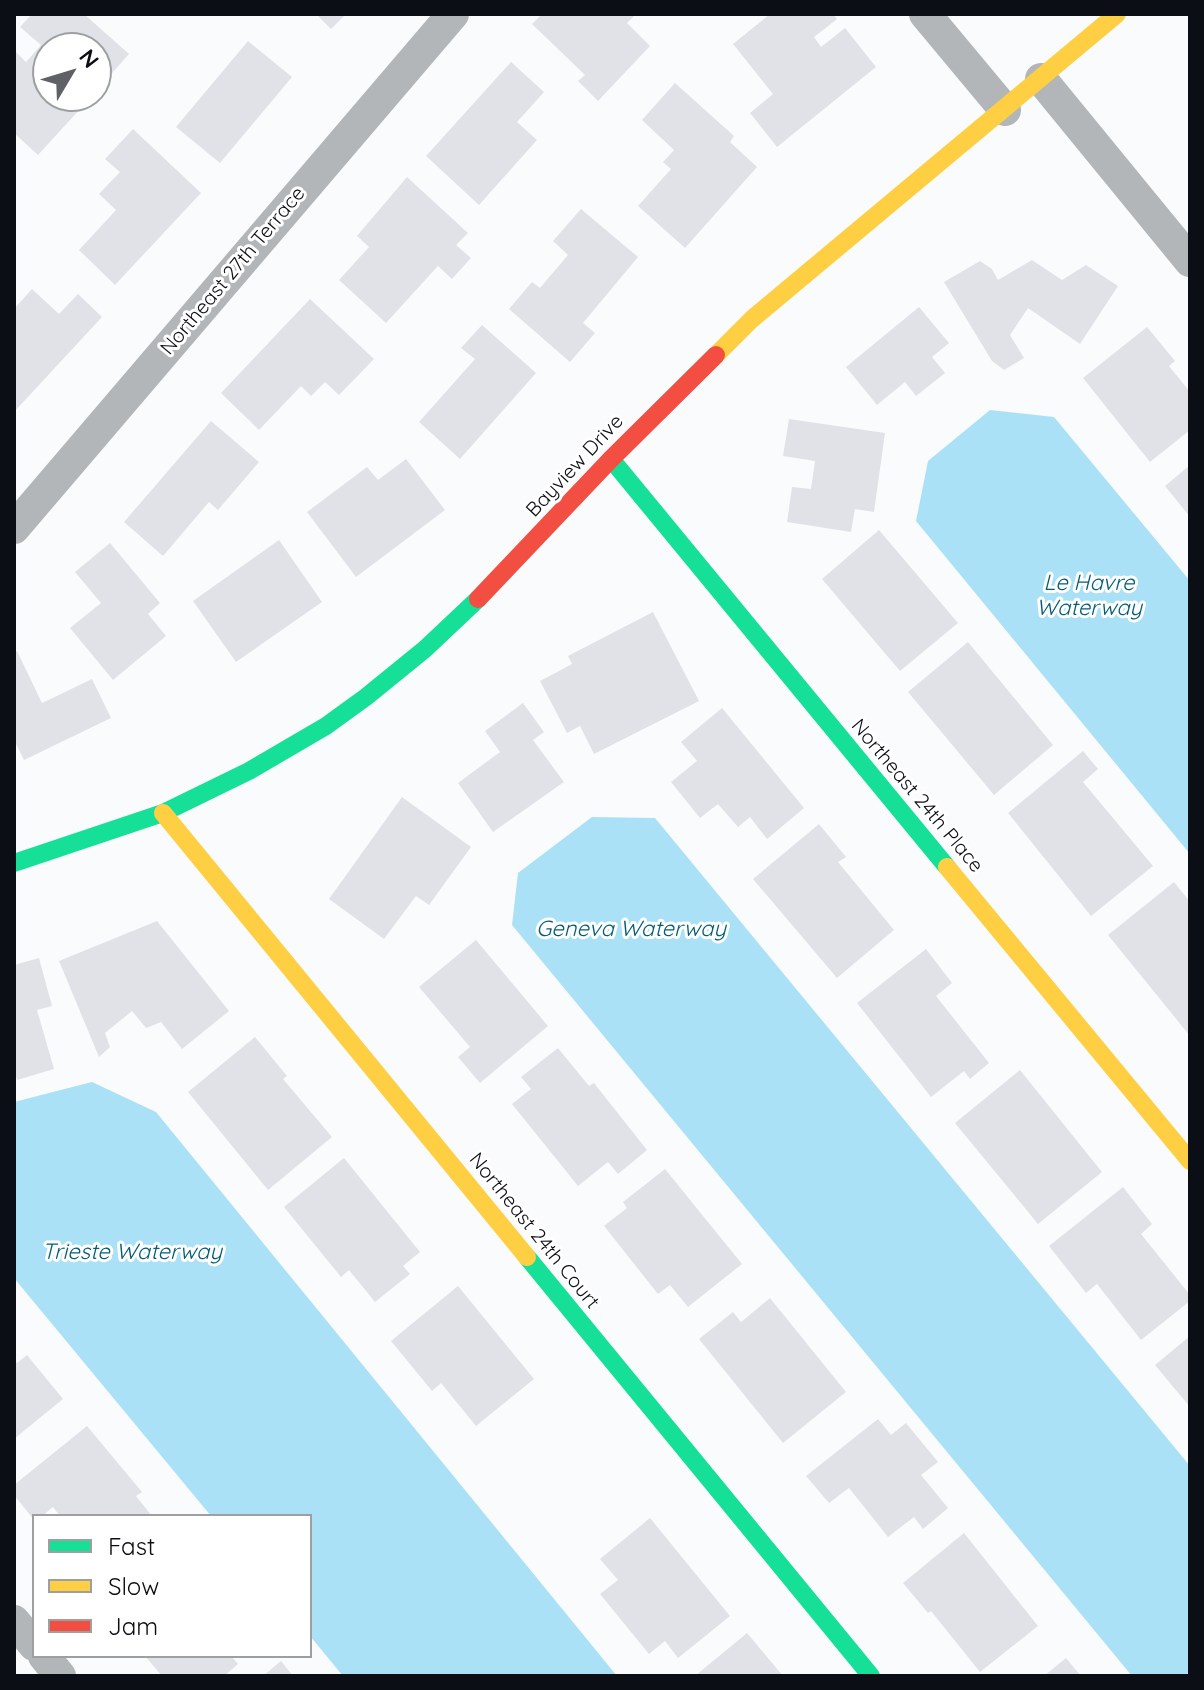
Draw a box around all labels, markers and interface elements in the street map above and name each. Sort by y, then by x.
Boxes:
north arrow [32,32,112,112]
text: N [73,43,105,73]
street label: Northeast 27th Terrace [156,182,310,360]
street label: Bayview Drive [521,410,629,522]
water label: Le Havre Waterway [1036,570,1142,622]
street label: Northeast 24th Place [846,714,988,878]
water label: Geneva Waterway [536,916,726,942]
street label: Northeast 24th Court [464,1148,604,1314]
water label: Trieste Waterway [42,1239,222,1265]
legend [32,1514,312,1658]
text: Fast [108,1531,155,1561]
text: Slow [108,1571,159,1601]
text: Jam [108,1611,158,1641]

